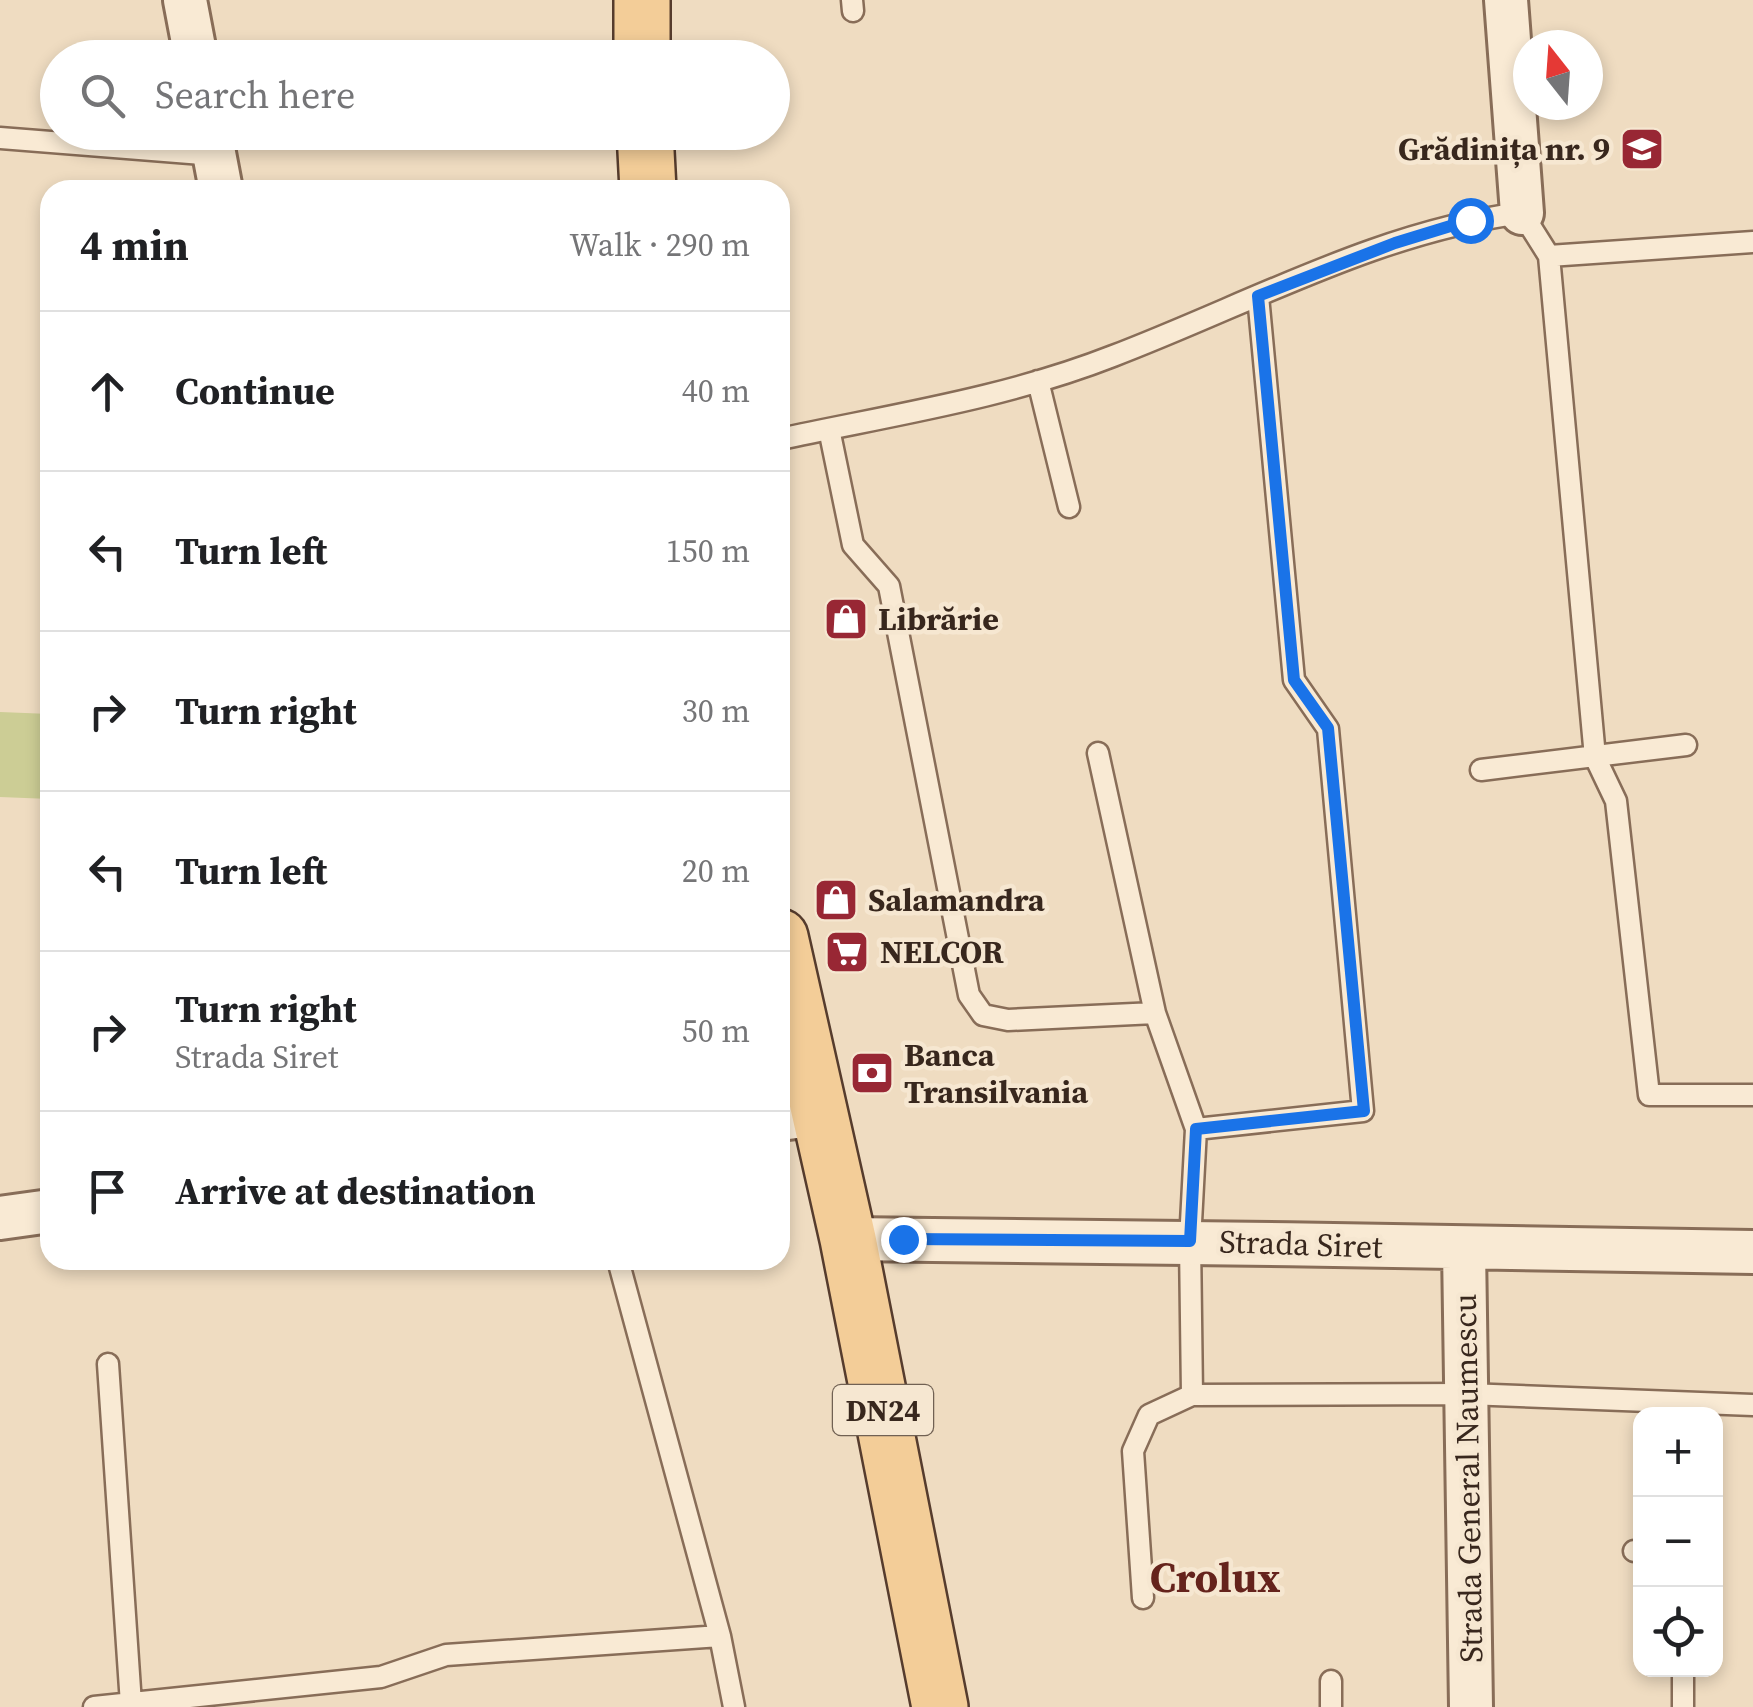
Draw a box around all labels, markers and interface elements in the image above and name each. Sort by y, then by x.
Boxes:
north arrow [1513,30,1603,120]
search box [40,40,790,150]
icon: search [75,68,130,123]
text: Search here [155,69,355,121]
school or university icon: Grădinița nr. 9 [1619,126,1665,172]
place label: Grădinița nr. 9 [1398,127,1610,171]
route start [1448,198,1494,244]
text: 4 min [80,216,189,274]
text: Walk · 290 m [569,223,750,267]
icon: ahead [80,364,135,419]
text: Continue [175,365,335,417]
text: 40 m [682,369,750,413]
icon: left [80,524,135,579]
text: Turn left [175,525,327,577]
text: 150 m [666,529,750,573]
shop icon: Librărie [823,596,869,642]
place label: Librărie [878,597,999,641]
icon: right [80,684,135,739]
text: Turn right [175,685,357,737]
text: 30 m [682,689,750,733]
icon: left [80,844,135,899]
text: Turn left [175,845,327,897]
text: 20 m [682,849,750,893]
shop icon: Salamandra [813,877,859,923]
place label: Salamandra [868,878,1046,922]
supermarket icon: NELCOR [824,929,870,975]
place label: NELCOR [880,930,1004,974]
text: Turn right [175,983,357,1035]
icon: right [80,1004,135,1059]
text: 50 m [682,1009,750,1053]
place label: Banca Transilvania [904,1033,1089,1114]
text: Strada Siret [175,1035,338,1079]
bank icon: Banca Transilvania [849,1050,895,1096]
icon: arrive [80,1164,135,1219]
text: Arrive at destination [175,1165,536,1217]
route end [881,1217,927,1263]
street label: Strada Siret [1219,1219,1384,1269]
street label: Strada General Naumescu [1443,1293,1493,1663]
road number: DN24 [833,1385,933,1435]
map controls [1633,1407,1723,1677]
button: + [1633,1407,1723,1497]
button: − [1633,1497,1723,1587]
district label: Crolux [1150,1548,1280,1606]
button: locate [1633,1587,1723,1677]

